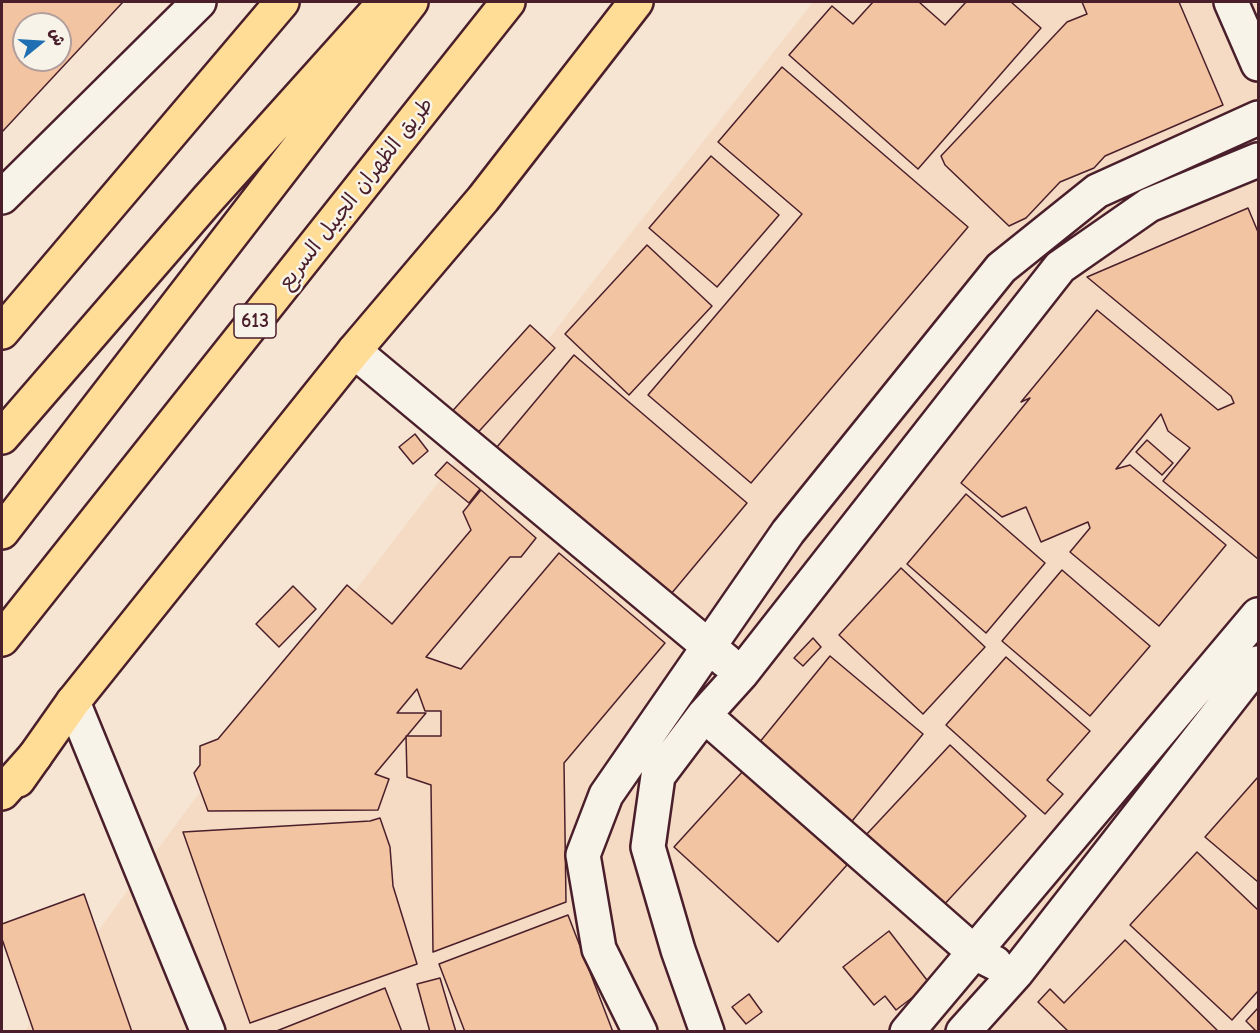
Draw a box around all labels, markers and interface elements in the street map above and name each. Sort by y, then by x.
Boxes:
north arrow [12,12,72,72]
text: ش [46,26,68,48]
street label: طريق الظهران الجبيل السريع [273,93,439,295]
road number: 613 [234,304,276,338]

